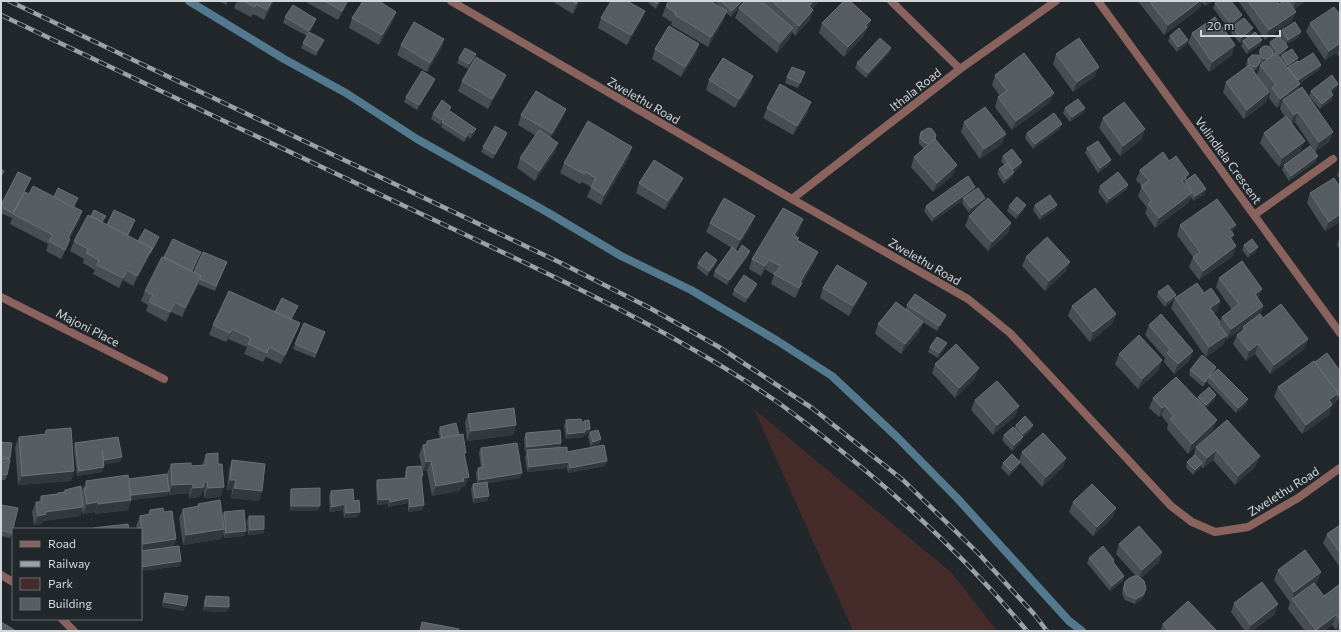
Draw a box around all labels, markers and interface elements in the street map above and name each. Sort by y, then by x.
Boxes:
scale bar [1201,12,1280,38]
text: 20 m [1207,18,1234,32]
street label: Ithala Road [887,65,943,113]
street label: Zwelethu Road [605,74,683,126]
street label: Vulindlela Crescent [1193,114,1265,206]
street label: Zwelethu Road [886,235,964,287]
street label: Majoni Place [54,305,122,349]
street label: Zwelethu Road [1245,463,1321,519]
legend [12,528,142,620]
text: Road [48,536,76,550]
text: Railway [48,556,90,570]
text: Park [48,576,74,590]
text: Building [48,596,92,610]

